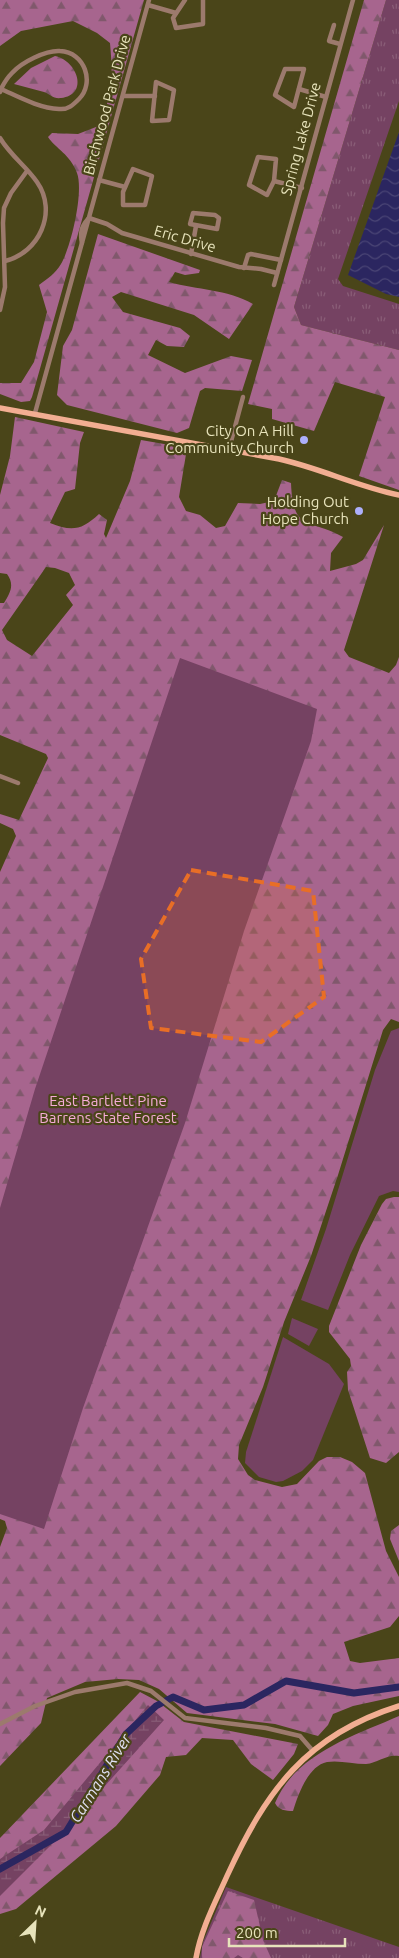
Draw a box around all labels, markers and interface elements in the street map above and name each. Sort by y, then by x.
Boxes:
street label: Birchwood Park Drive [80,33,133,177]
street label: Spring Lake Drive [277,80,324,197]
street label: Eric Drive [152,222,218,255]
place label: City On A Hill Community Church [165,422,294,456]
marker: City On A Hill Community Church [298,434,310,446]
place label: Holding Out Hope Church [262,493,349,527]
marker: Holding Out Hope Church [353,505,365,517]
park label: East Bartlett Pine Barrens State Forest [39,1092,177,1126]
water label: Carmans River [66,1730,135,1826]
north arrow [10,1898,60,1948]
text: N [32,1902,49,1921]
scale bar [229,1916,345,1948]
text: 200 m [236,1924,278,1941]

